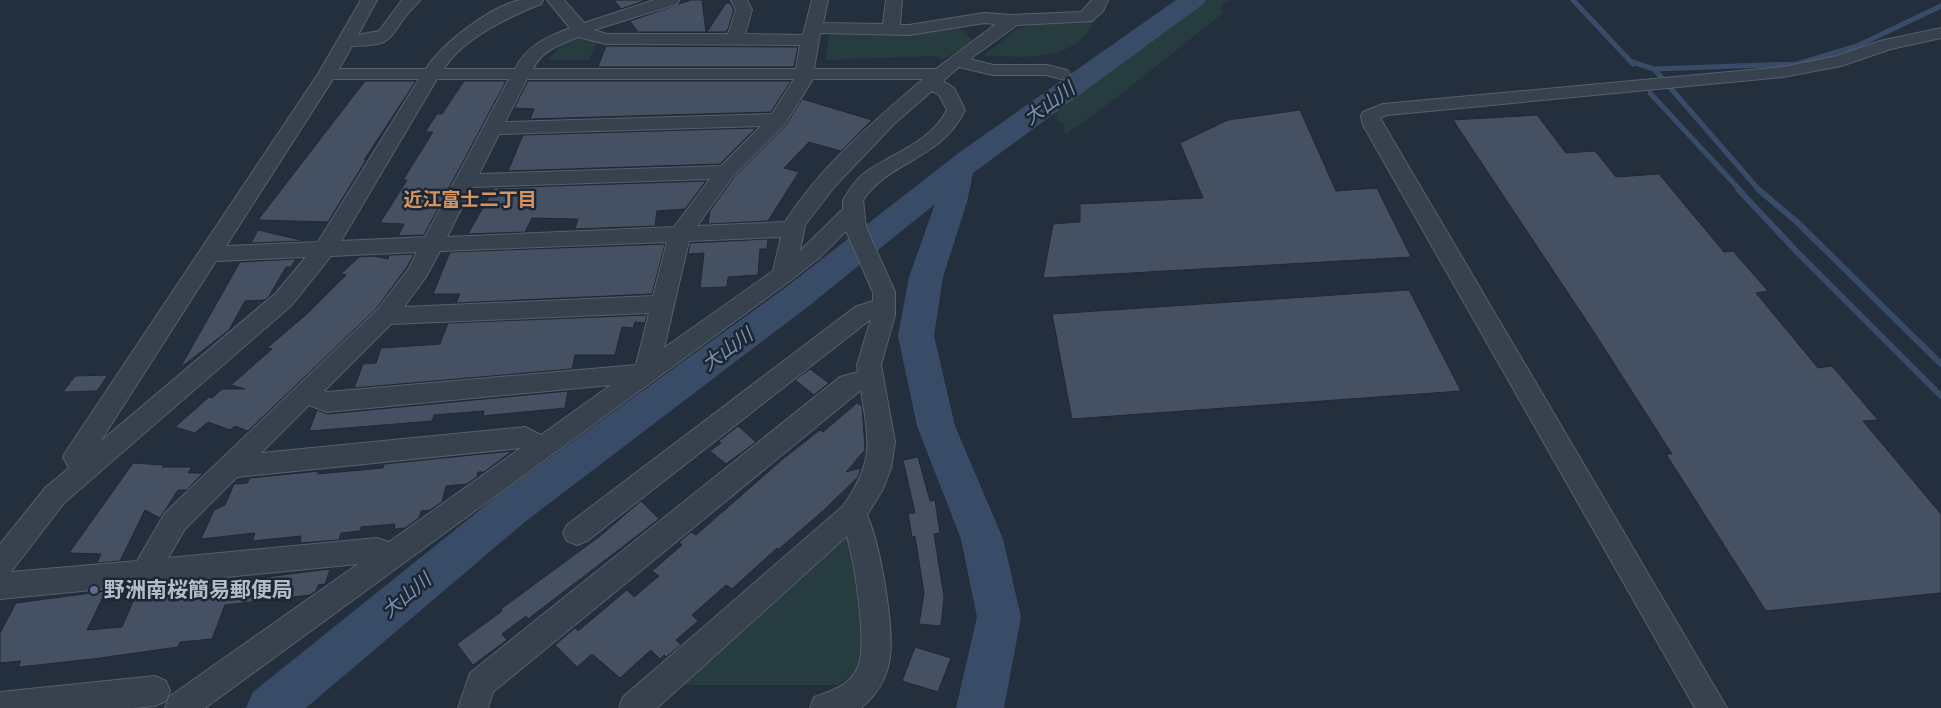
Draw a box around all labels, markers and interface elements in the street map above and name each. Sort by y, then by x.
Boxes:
water label: 大山川 [1018,75,1082,131]
district label: 近江富士二丁目 [403,186,537,213]
water label: 大山川 [696,321,760,377]
water label: 大山川 [376,565,438,624]
place label: 野洲南桜簡易郵便局 [104,575,293,605]
marker: 野洲南桜簡易郵便局 [88,584,100,596]

